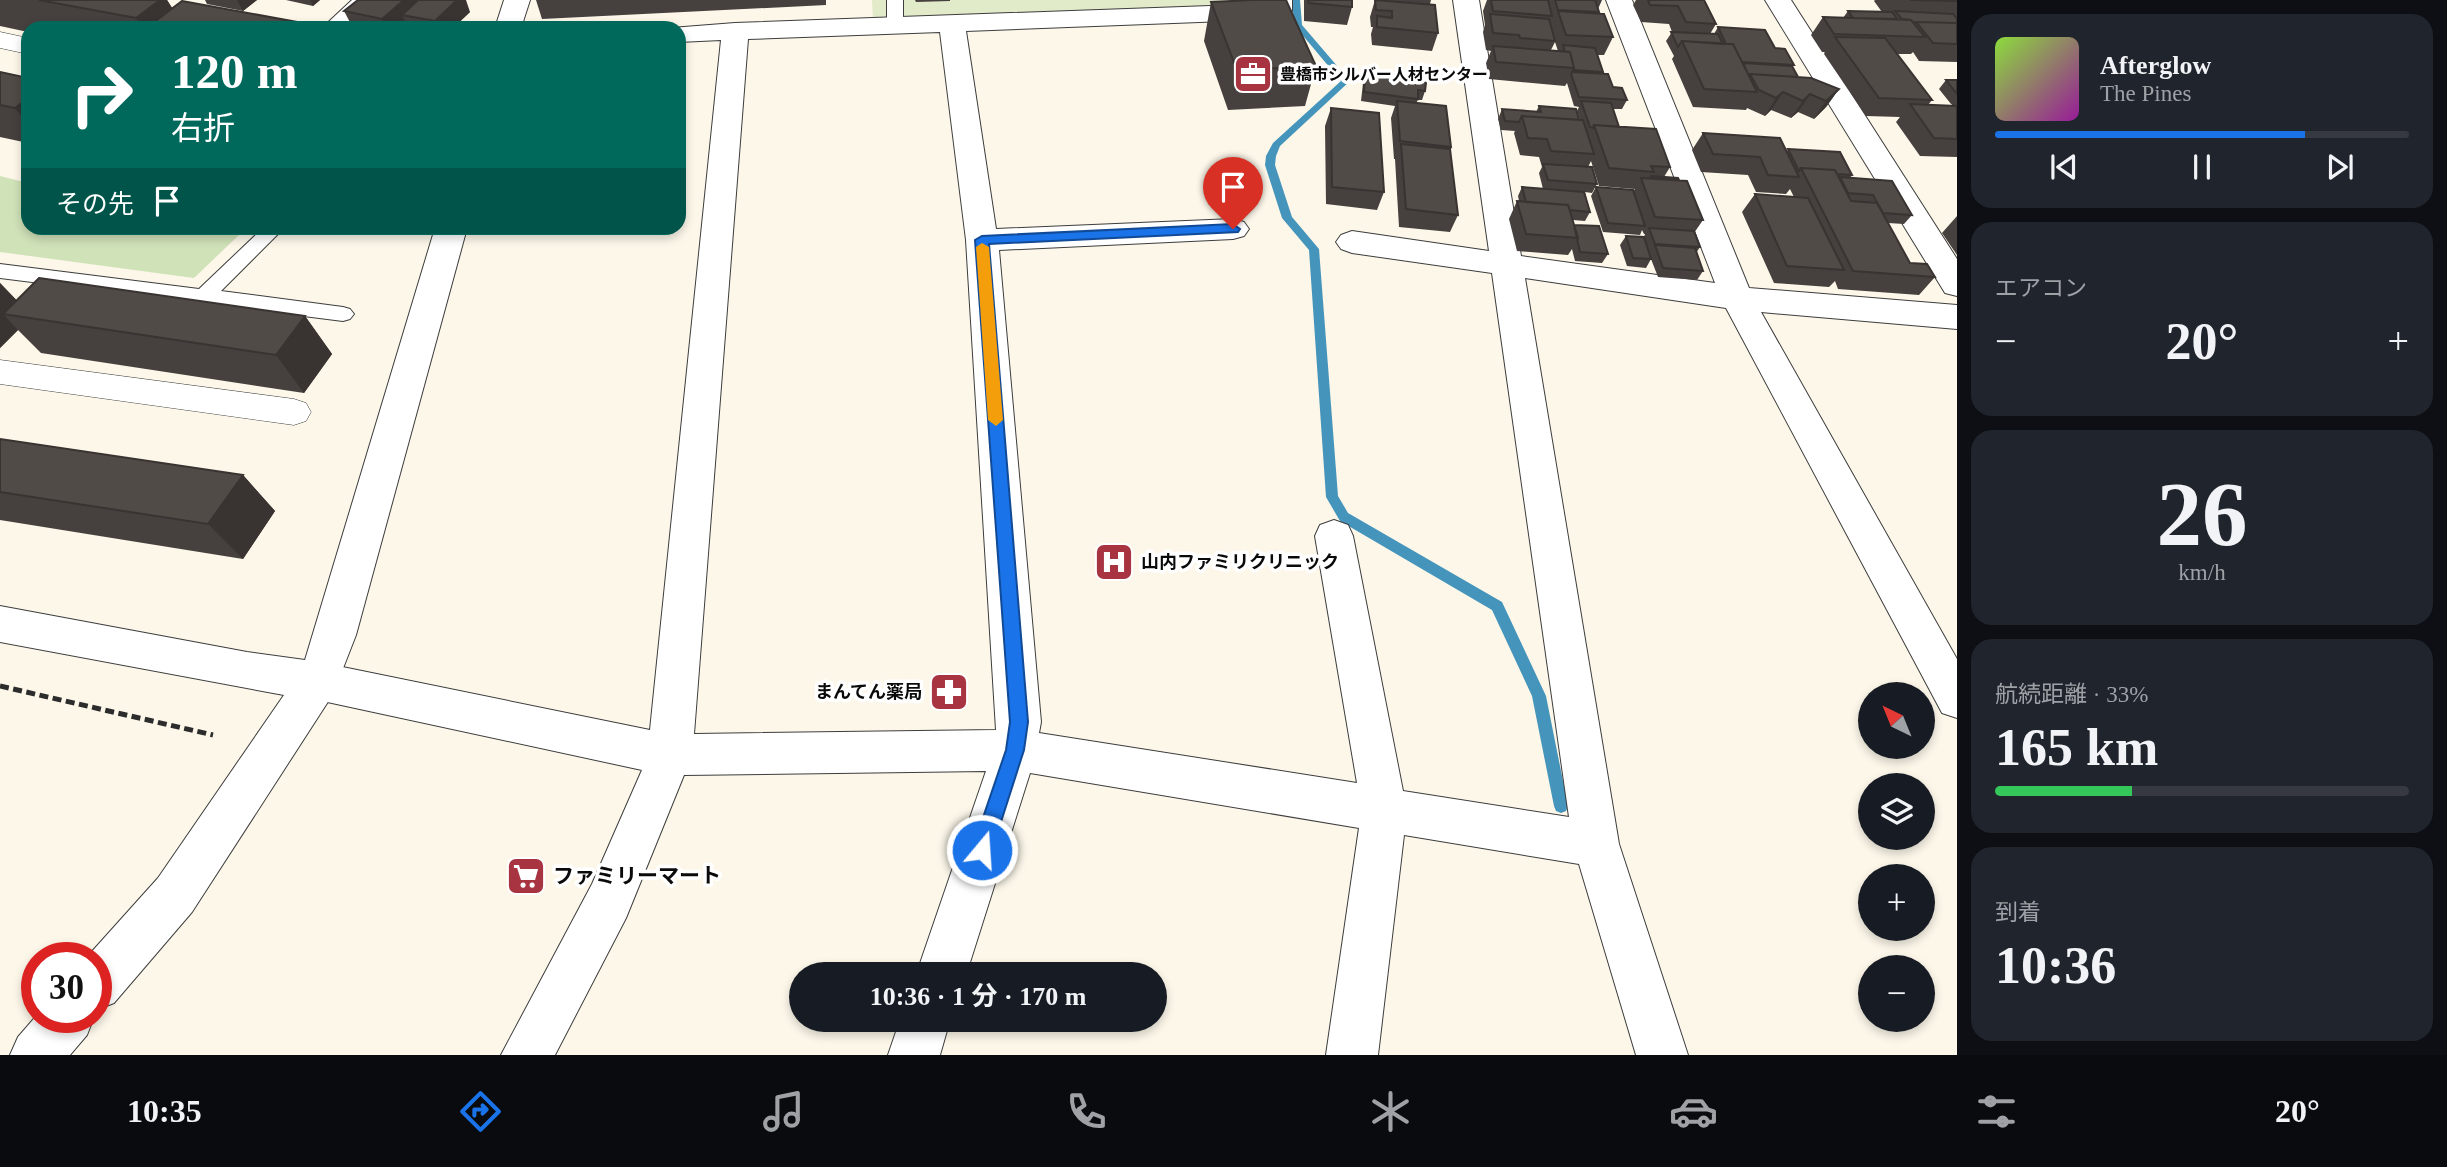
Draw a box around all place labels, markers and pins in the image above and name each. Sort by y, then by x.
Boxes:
office icon: 豊橋市シルバー人材センター [1232,53,1274,95]
place label: 豊橋市シルバー人材センター [1280,65,1488,83]
pin [1203,157,1263,229]
hospital icon: 山内ファミリクリニック [1093,541,1135,583]
place label: 山内ファミリクリニック [1141,552,1339,572]
pharmacy icon: まんてん薬局 [928,671,970,713]
place label: まんてん薬局 [815,682,922,702]
supermarket icon: ファミリーマート [505,855,547,897]
place label: ファミリーマート [553,864,721,888]

